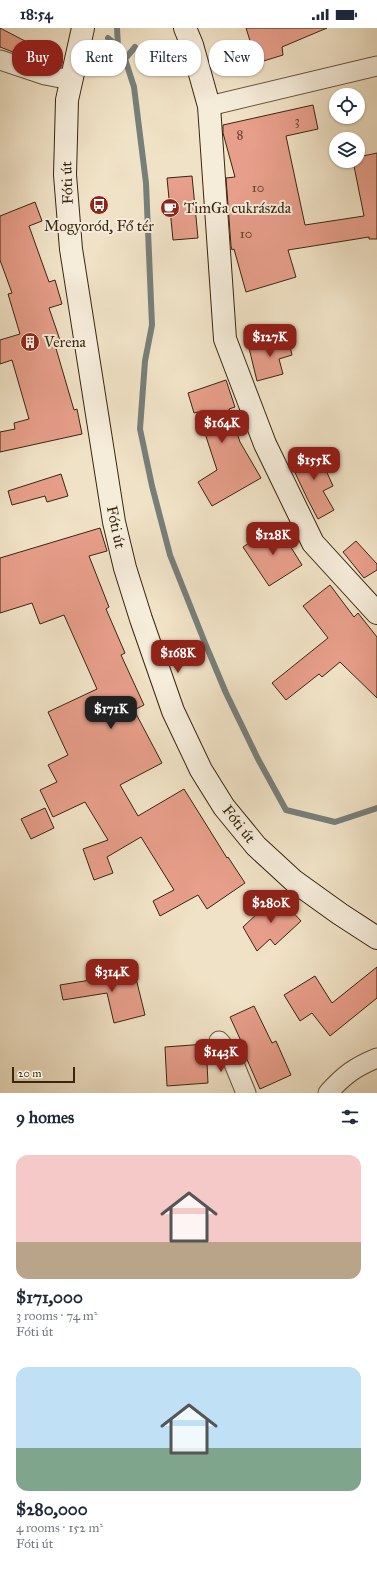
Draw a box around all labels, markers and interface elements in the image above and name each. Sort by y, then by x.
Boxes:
text: 18:54 [20,5,53,23]
chip: Buy [12,40,63,76]
chip: Rent [71,40,127,76]
chip: Filters [135,40,201,76]
chip: New [209,40,264,76]
map controls [329,88,365,168]
button: locate [329,88,365,124]
house number: 3 [294,113,300,129]
house number: 8 [237,127,244,143]
button: layers [329,132,365,168]
street label: Fóti út [57,160,77,205]
house number: 10 [252,180,264,196]
bus stop icon: Mogyoród, Fő tér [88,194,110,216]
cafe icon: TimGa cukrászda [159,197,181,219]
place label: TimGa cukrászda [184,199,292,217]
place label: Mogyoród, Fő tér [44,217,154,235]
house number: 10 [240,226,252,242]
pin: $127K [242,324,298,358]
text: $127K [252,329,288,345]
building icon: Verena [19,331,41,353]
place label: Verena [43,333,87,351]
pin: $164K [194,410,250,444]
text: $164K [204,415,240,431]
pin: $155K [286,447,342,481]
text: $155K [297,452,331,468]
street label: Fóti út [103,504,129,551]
pin: $128K [245,522,301,556]
text: $128K [255,527,291,543]
pin: $168K [150,640,206,674]
text: $168K [160,645,196,661]
pin: $171K [83,696,139,730]
text: $171K [94,701,128,717]
street label: Fóti út [219,801,260,847]
pin: $280K [243,890,299,924]
text: $280K [252,895,290,911]
pin: $314K [84,959,140,993]
text: $314K [95,964,129,980]
pin: $143K [193,1039,249,1073]
text: $143K [204,1044,238,1060]
scale bar [12,1065,75,1084]
text: 20 m [18,1067,41,1080]
icon: filters [339,1106,361,1128]
text: 9 homes [16,1107,74,1128]
icon: home [153,1181,225,1253]
text: $171,000 [16,1287,83,1308]
text: 3 rooms · 74 m² [16,1308,98,1324]
text: Fóti út [16,1324,53,1340]
icon: home [153,1393,225,1465]
text: $280,000 [16,1499,88,1520]
text: 4 rooms · 152 m² [16,1520,103,1536]
text: Fóti út [16,1536,53,1552]

